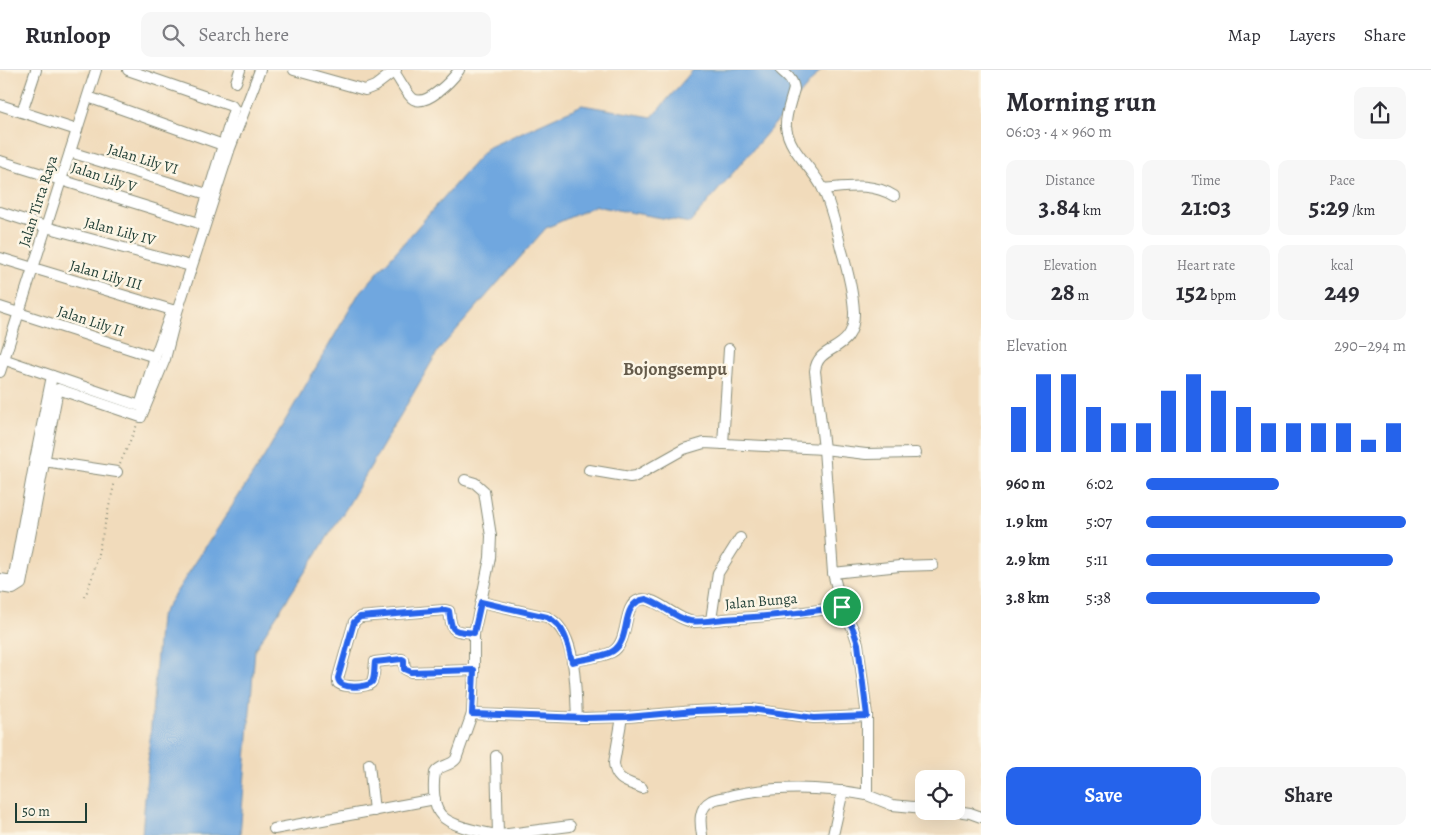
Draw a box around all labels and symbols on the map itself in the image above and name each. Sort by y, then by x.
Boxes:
street label: Jalan Lily VI [105,140,181,178]
street label: Jalan Tirta Raya [14,153,62,249]
street label: Jalan Lily V [69,158,139,196]
street label: Jalan Lily IV [82,212,159,250]
street label: Jalan Lily III [67,255,145,295]
street label: Jalan Lily II [55,301,127,341]
district label: Bojongsempu [623,357,727,381]
pin [821,586,863,628]
street label: Jalan Bunga [724,588,798,614]
scale bar [15,800,88,823]

